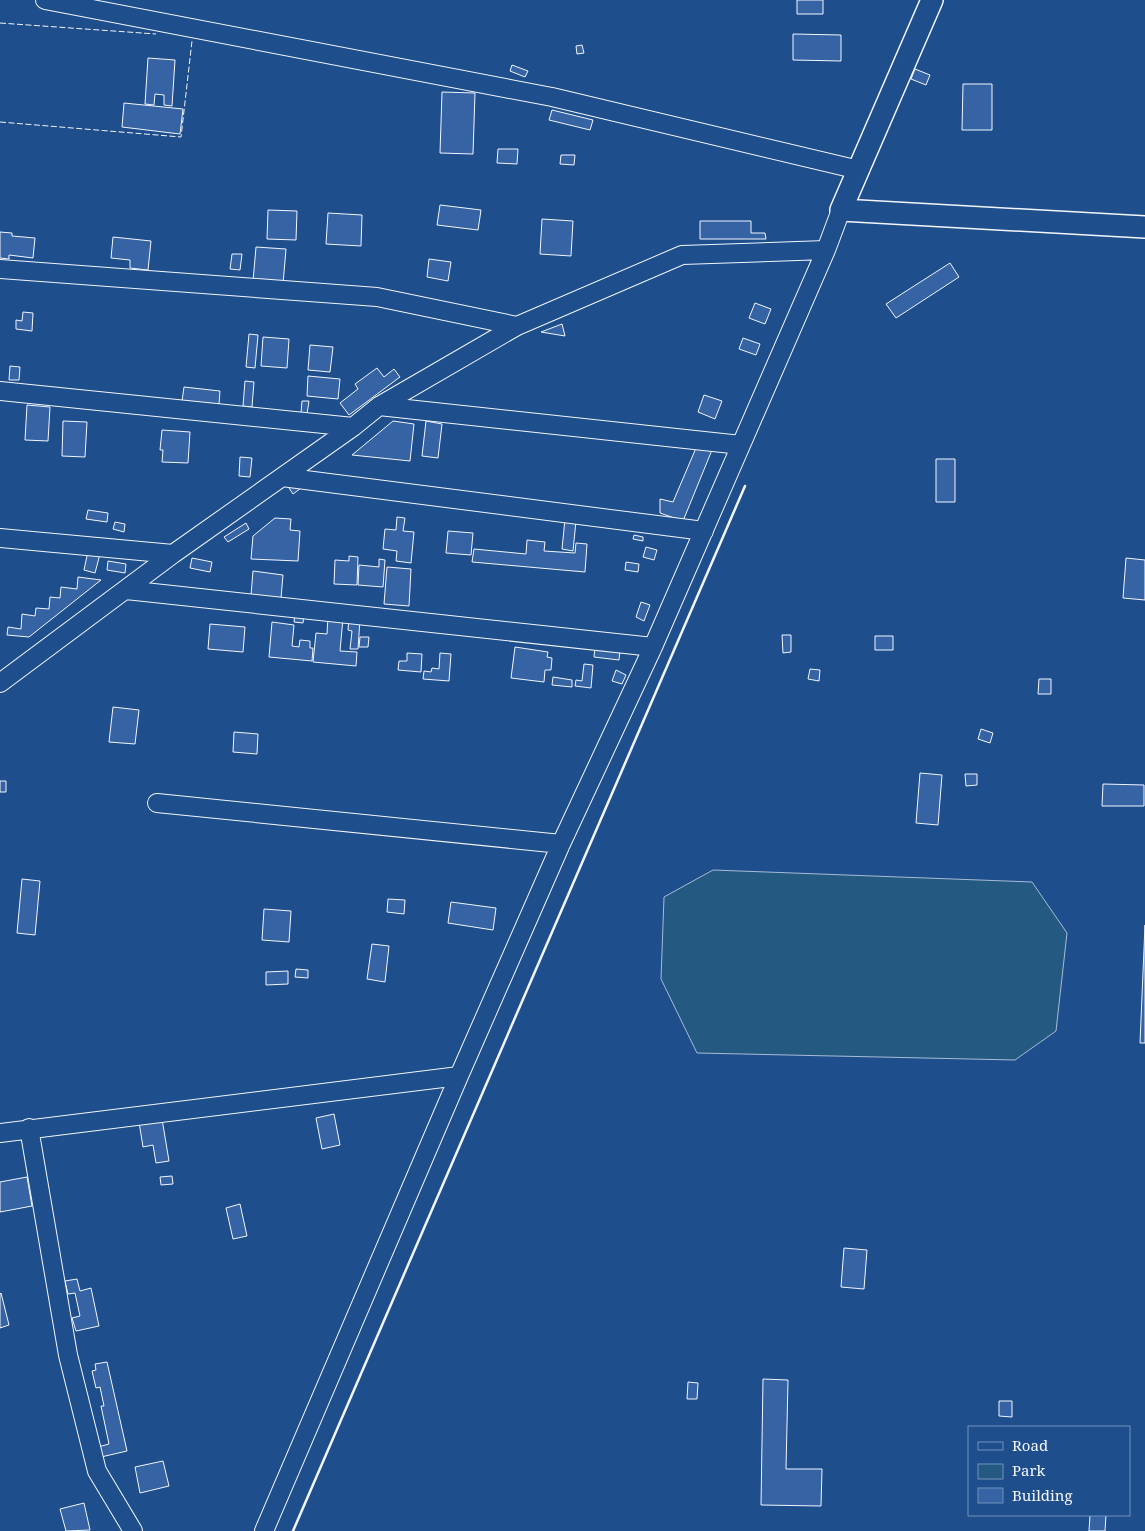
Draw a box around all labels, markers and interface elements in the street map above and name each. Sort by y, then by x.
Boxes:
legend [968,1426,1130,1516]
text: Road [1012,1435,1048,1455]
text: Park [1012,1460,1046,1480]
text: Building [1012,1485,1073,1505]

